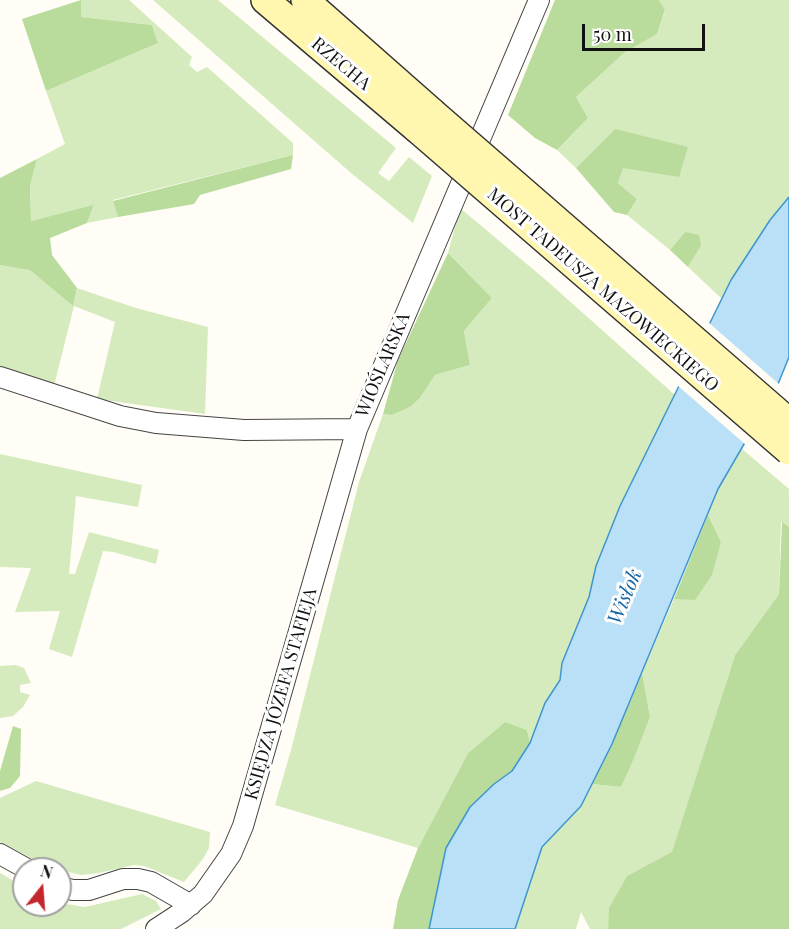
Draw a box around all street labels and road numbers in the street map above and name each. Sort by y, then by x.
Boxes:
street label: RZECHA [307,33,375,95]
street label: MOST TADEUSZA MAZOWIECKIEGO [483,184,723,396]
street label: WIOŚLARSKA [351,310,415,420]
street label: KSIĘDZA JÓZEFA STAFIEJA [240,586,322,802]

